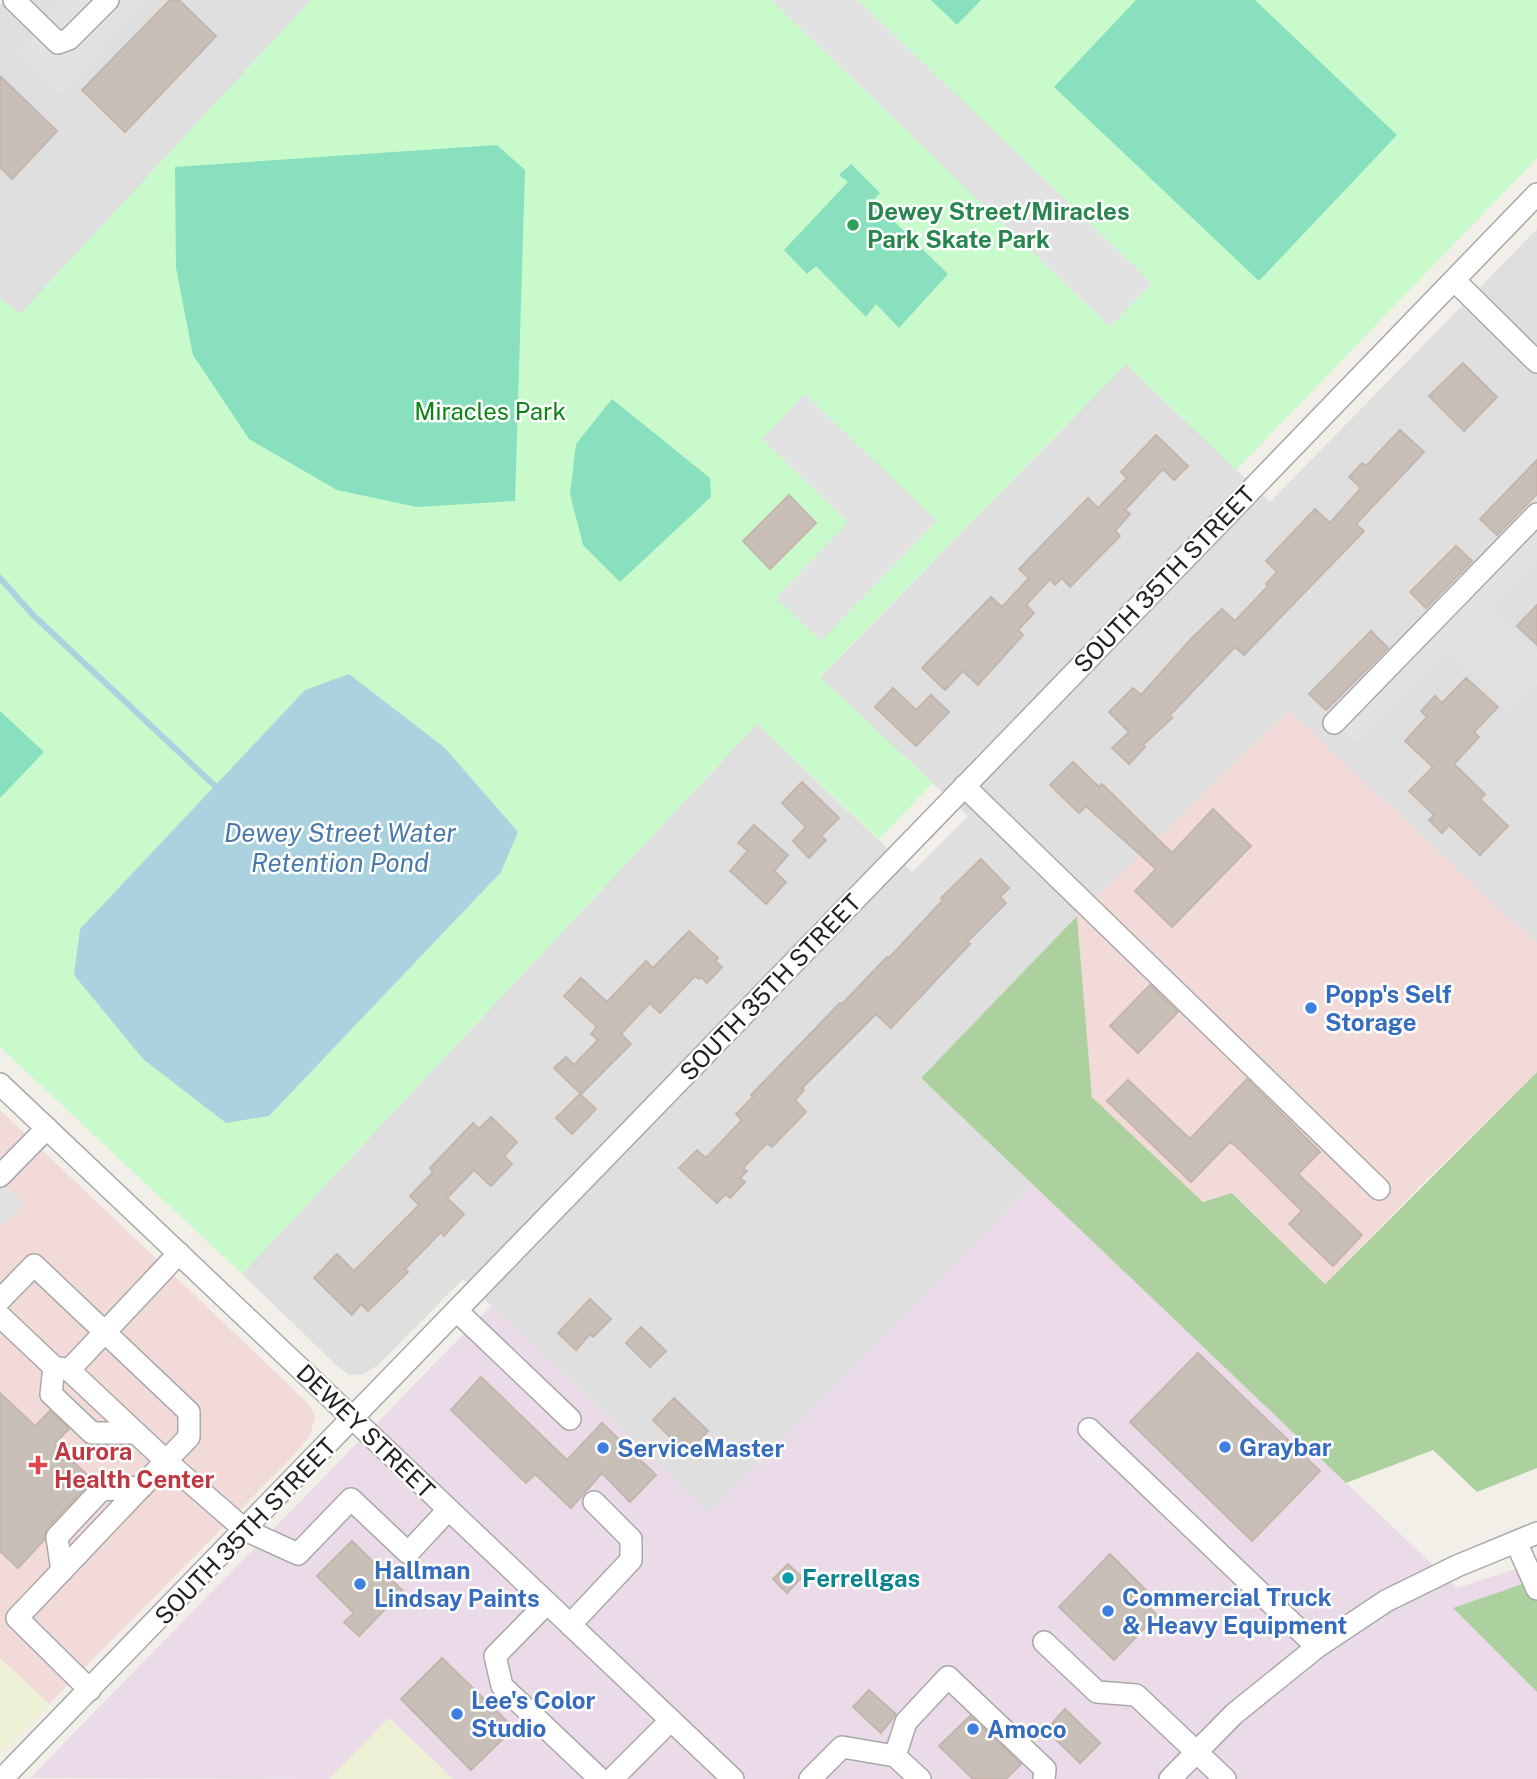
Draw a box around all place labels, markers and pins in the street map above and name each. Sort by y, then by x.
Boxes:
place label: Dewey Street/Miracles Park Skate Park [867,197,1130,253]
marker: Dewey Street/Miracles Park Skate Park [845,217,861,233]
place label: Popp's Self Storage [1325,980,1452,1036]
marker: Popp's Self Storage [1303,1000,1319,1016]
place label: Graybar [1239,1433,1332,1461]
place label: ServiceMaster [617,1434,784,1462]
place label: Aurora Health Center [54,1437,214,1493]
marker: Graybar [1217,1439,1233,1455]
marker: ServiceMaster [595,1440,611,1456]
marker: Aurora Health Center [28,1455,48,1475]
place label: Hallman Lindsay Paints [374,1556,540,1612]
place label: Ferrellgas [802,1564,920,1592]
marker: Ferrellgas [780,1570,796,1586]
marker: Hallman Lindsay Paints [352,1576,368,1592]
place label: Commercial Truck & Heavy Equipment [1122,1583,1347,1639]
marker: Commercial Truck & Heavy Equipment [1100,1603,1116,1619]
place label: Lee's Color Studio [471,1686,596,1742]
marker: Lee's Color Studio [449,1706,465,1722]
place label: Amoco [987,1715,1067,1743]
marker: Amoco [965,1721,981,1737]

